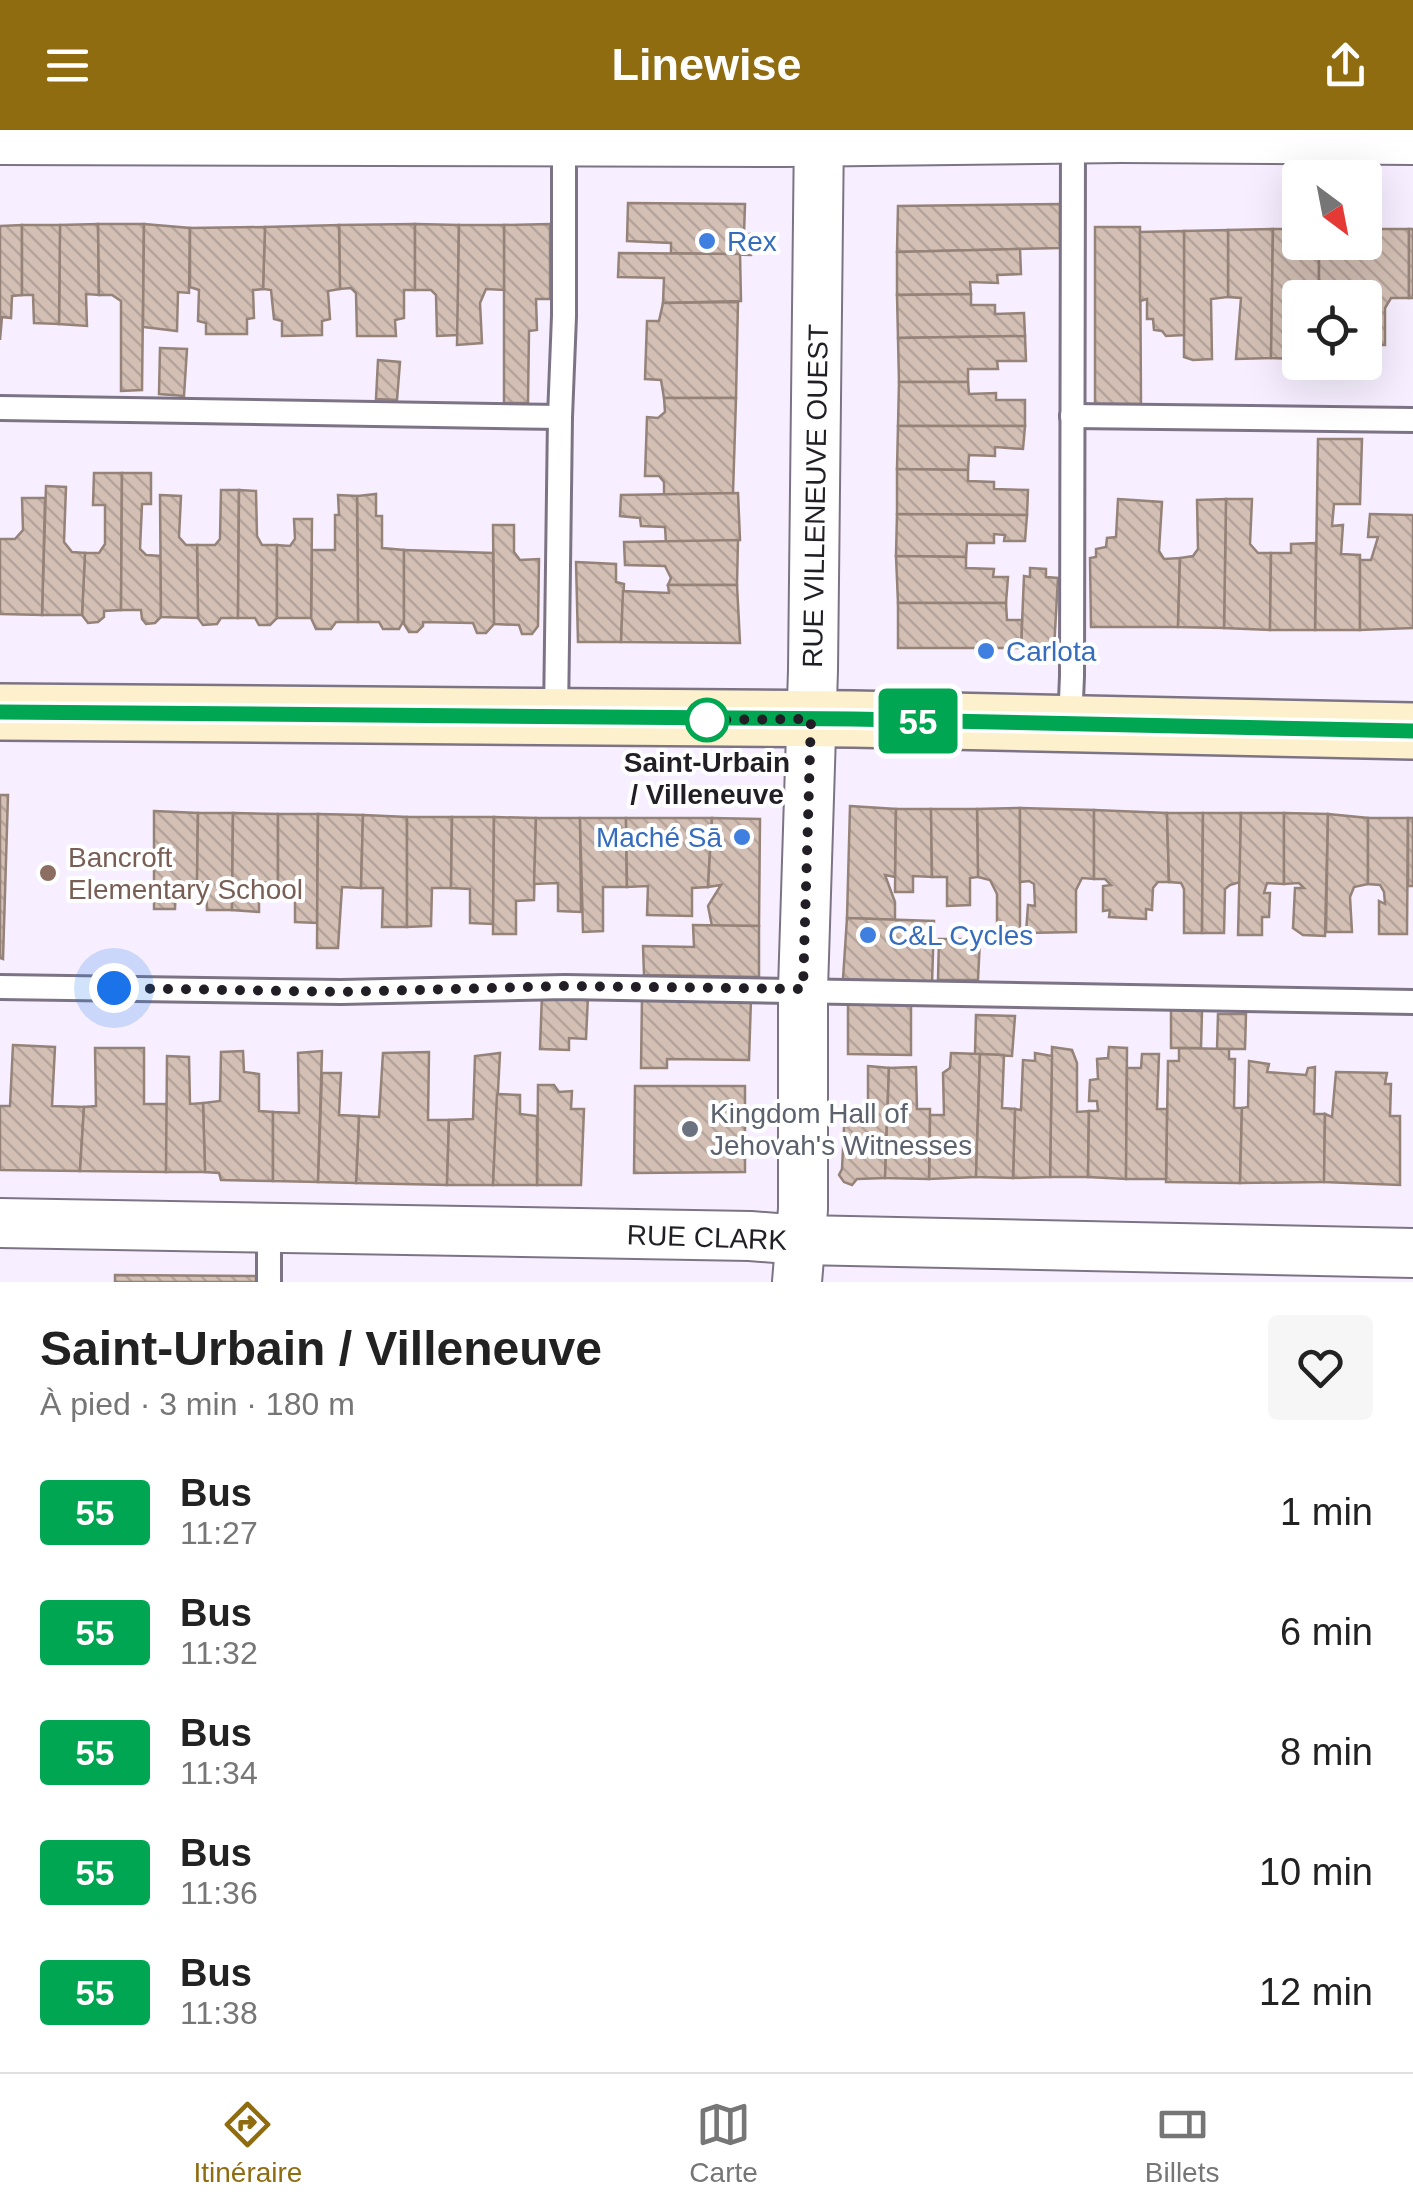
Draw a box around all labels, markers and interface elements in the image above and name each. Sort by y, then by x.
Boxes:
icon: menu [40,38,95,93]
icon: share [1318,38,1373,93]
text: Linewise [611,39,802,90]
north arrow [1282,160,1382,260]
map controls [1282,160,1382,380]
place label: Rex [727,226,777,257]
marker: Rex [696,230,718,252]
button: locate [1282,280,1382,380]
street label: RUE VILLENEUVE OUEST [797,324,834,668]
place label: Carlota [1006,636,1097,667]
marker: Carlota [975,640,997,662]
line badge: 55 [873,688,963,754]
marker: Saint-Urbain / Villeneuve [686,699,728,741]
text: 55 [899,702,937,741]
place label: Saint-Urbain / Villeneuve [624,747,790,810]
place label: Maché Sā [596,822,722,853]
marker: Maché Sā [731,826,753,848]
place label: Bancroft Elementary School [68,842,303,905]
marker: Bancroft Elementary School [37,862,59,884]
place label: C&L Cycles [888,920,1033,951]
marker: C&L Cycles [857,924,879,946]
your location [89,963,139,1013]
place label: Kingdom Hall of Jehovah's Witnesses [710,1098,972,1161]
marker: Kingdom Hall of Jehovah's Witnesses [679,1118,701,1140]
street label: RUE CLARK [626,1219,788,1256]
button: heart [1268,1315,1373,1420]
text: Saint-Urbain / Villeneuve [40,1322,602,1375]
text: À pied · 3 min · 180 m [40,1386,355,1422]
text: Bus [180,1472,252,1514]
text: 1 min [1280,1491,1373,1533]
text: 55 [76,1493,114,1532]
text: 11:27 [180,1515,258,1551]
text: Bus [180,1592,252,1634]
text: 6 min [1280,1611,1373,1653]
text: 55 [76,1613,114,1652]
text: 11:32 [180,1635,258,1671]
text: Bus [180,1712,252,1754]
text: 8 min [1280,1731,1373,1773]
text: 55 [76,1733,114,1772]
text: 11:34 [180,1755,258,1791]
text: Bus [180,1832,252,1874]
text: 10 min [1259,1851,1373,1893]
text: 55 [76,1853,114,1892]
text: 11:36 [180,1875,258,1911]
text: Bus [180,1952,252,1994]
text: 12 min [1259,1971,1373,2013]
text: 55 [76,1973,114,2012]
text: 11:38 [180,1995,258,2031]
tab: Itinéraire [193,2097,302,2189]
tab: Carte [689,2097,758,2189]
tab: Billets [1145,2097,1219,2189]

